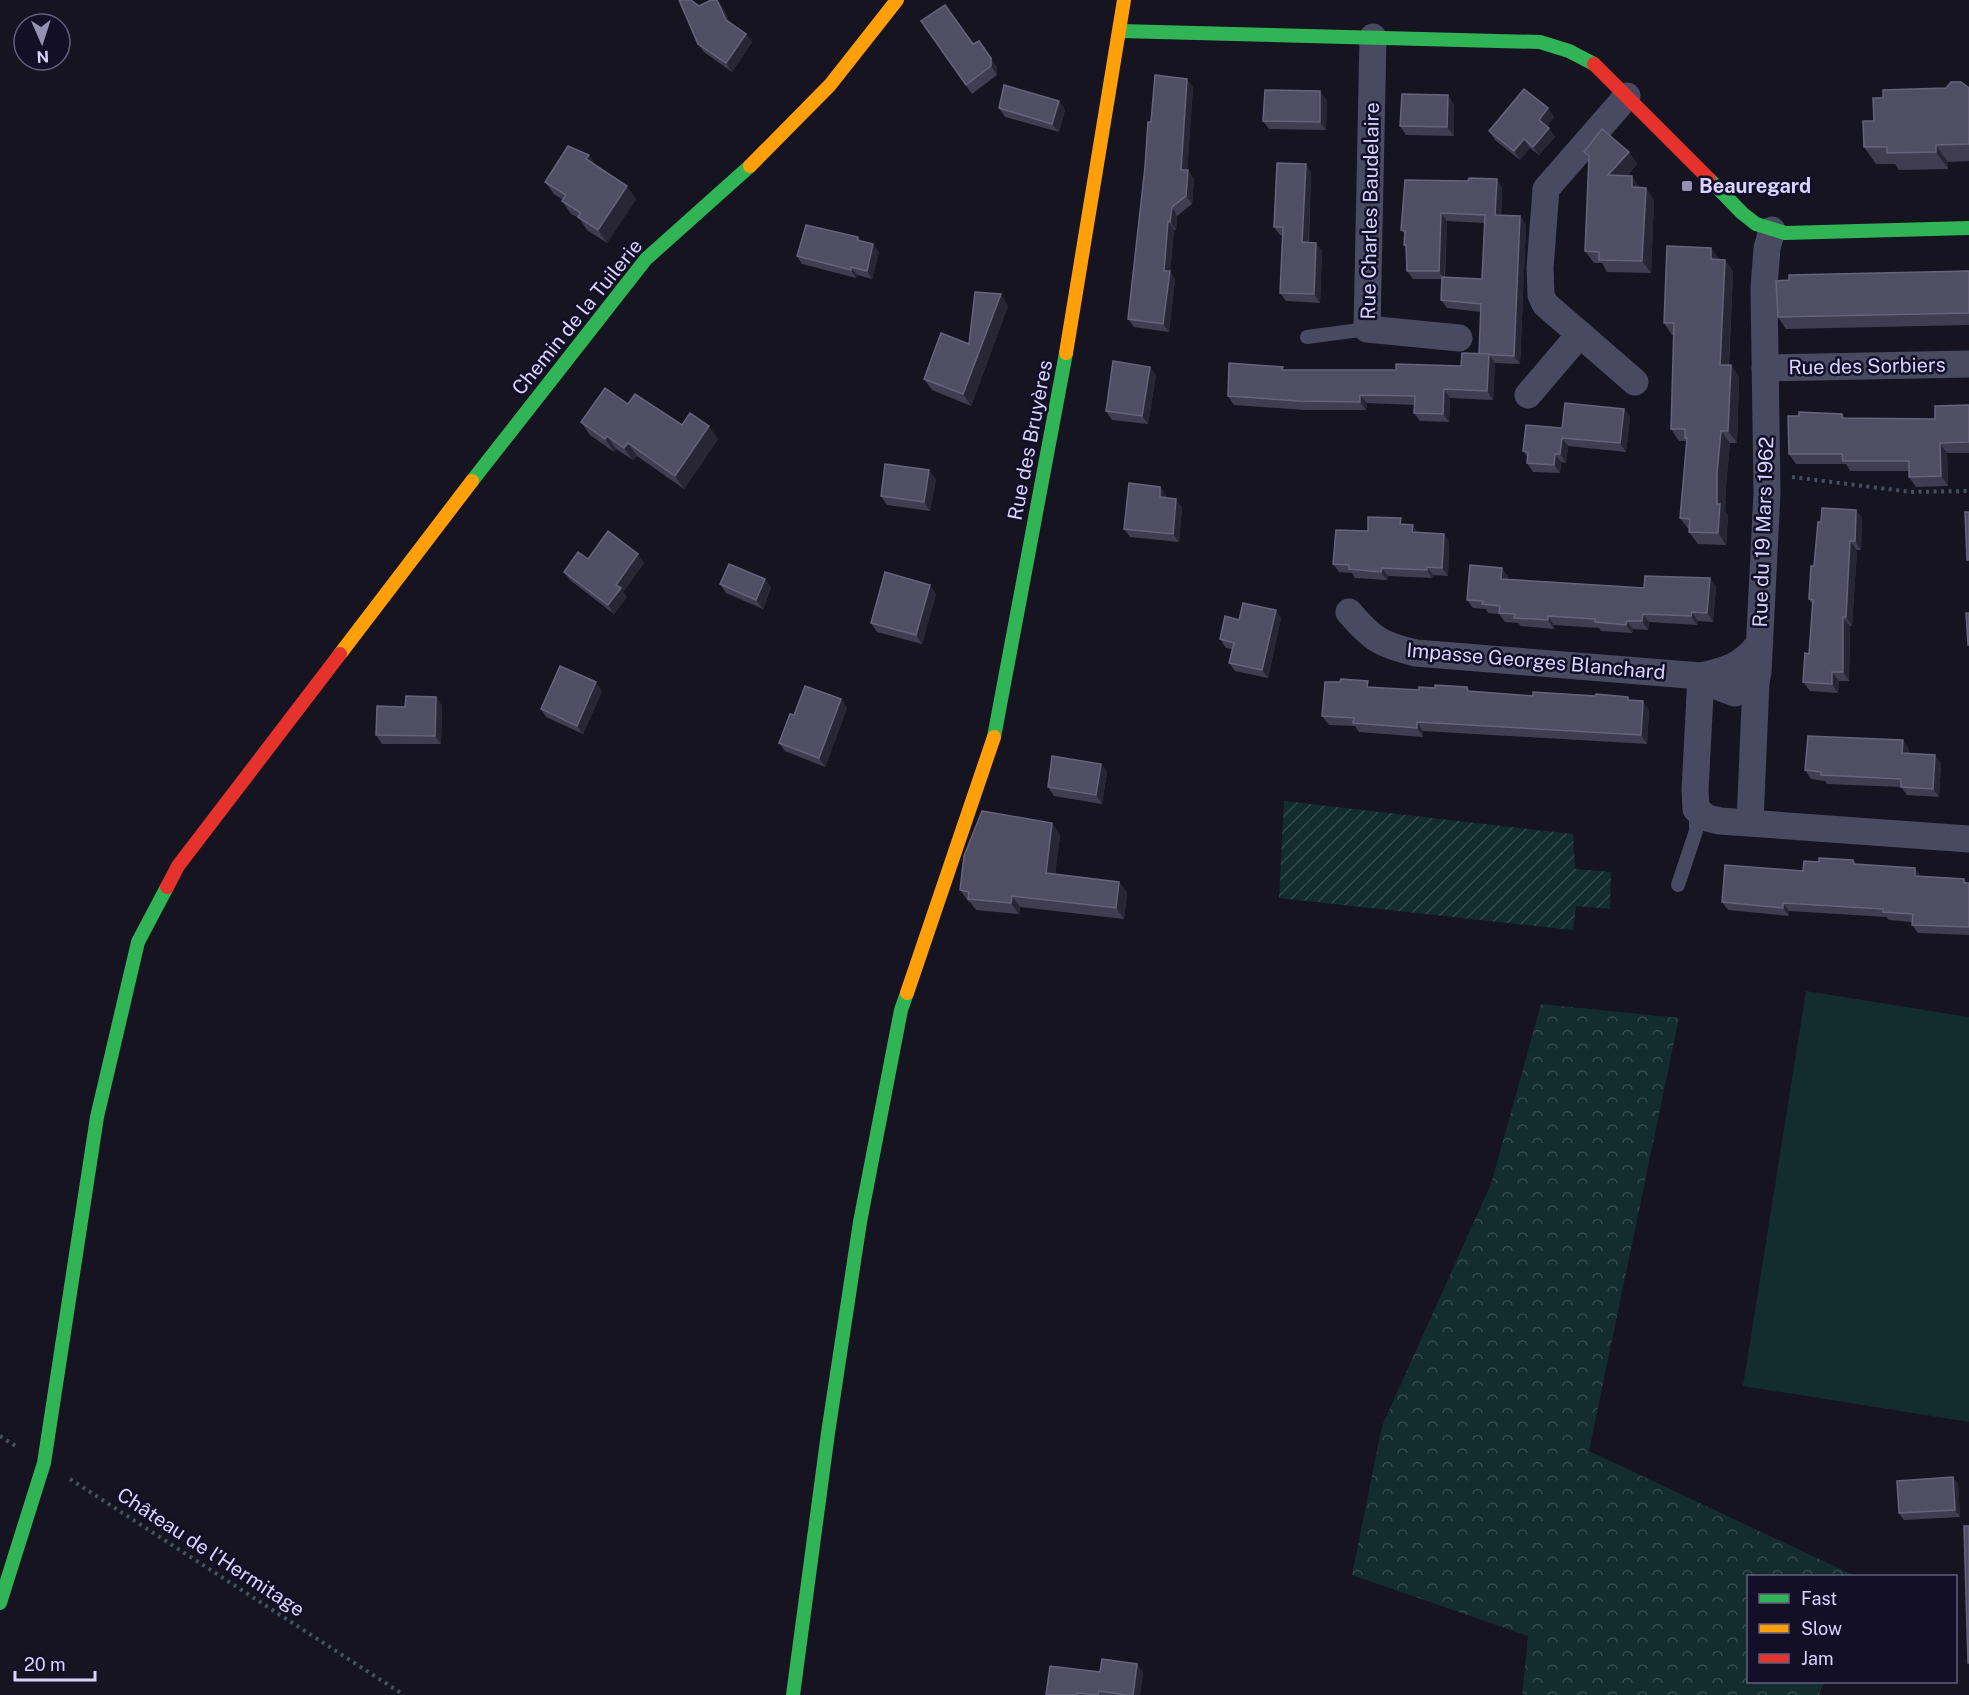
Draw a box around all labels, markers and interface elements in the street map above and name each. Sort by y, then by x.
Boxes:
north arrow [12,12,72,72]
text: N [36,47,50,66]
street label: Rue Charles Baudelaire [1356,102,1384,320]
place label: Beauregard [1699,174,1811,198]
marker: Beauregard [1680,179,1694,193]
street label: Chemin de la Tuilerie [507,234,647,400]
street label: Rue des Sorbiers [1788,353,1946,379]
street label: Rue des Bruyères [1003,358,1057,522]
street label: Rue du 19 Mars 1962 [1748,436,1778,628]
street label: Impasse Georges Blanchard [1405,638,1667,684]
street label: Château de l’Hermitage [113,1482,309,1622]
legend [1747,1575,1957,1683]
text: Fast [1801,1588,1837,1609]
text: Slow [1801,1618,1842,1639]
scale bar [15,1644,94,1682]
text: Jam [1801,1648,1834,1669]
text: 20 m [24,1654,66,1675]

